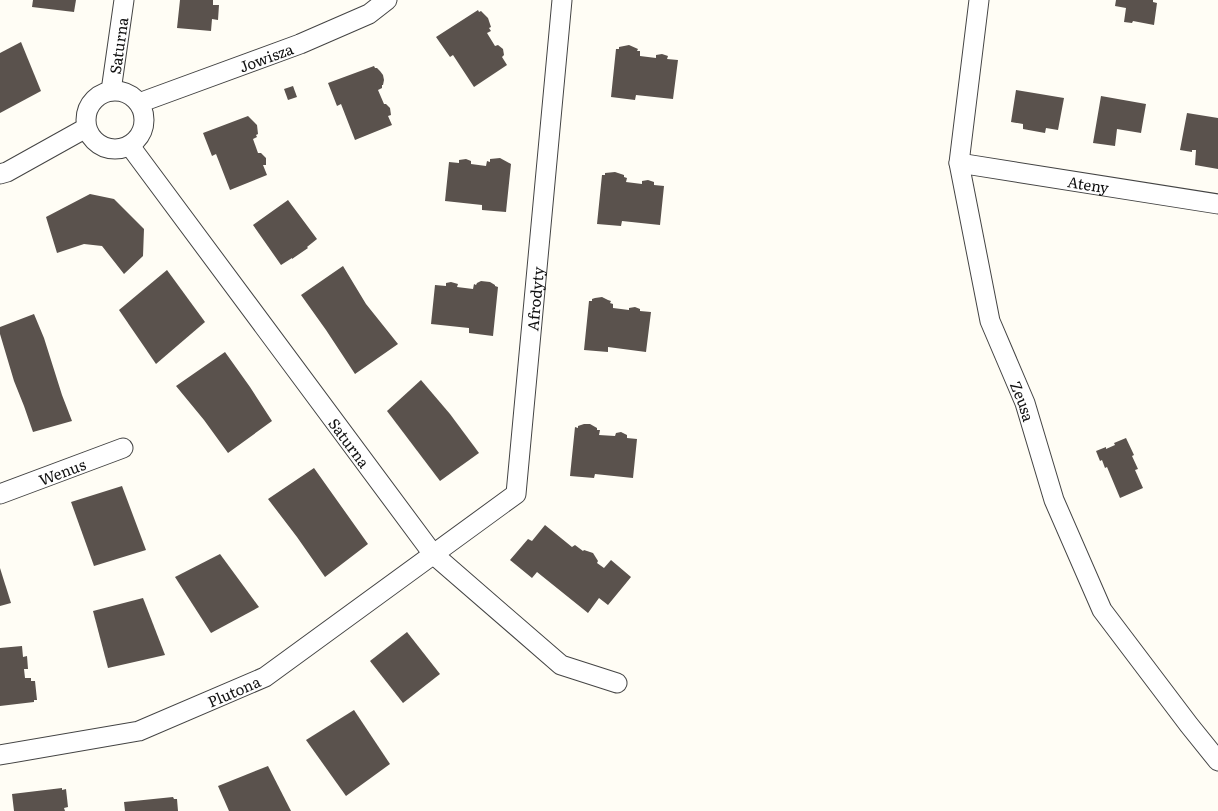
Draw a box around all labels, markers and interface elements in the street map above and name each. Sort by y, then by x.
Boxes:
street label: Saturna [102,15,133,75]
street label: Jowisza [235,36,297,77]
street label: Ateny [1066,169,1111,198]
street label: Afrodyty [520,265,549,332]
street label: Zeusa [1005,377,1042,425]
street label: Saturna [324,412,377,473]
street label: Wenus [35,452,89,490]
street label: Plutona [204,669,265,712]

